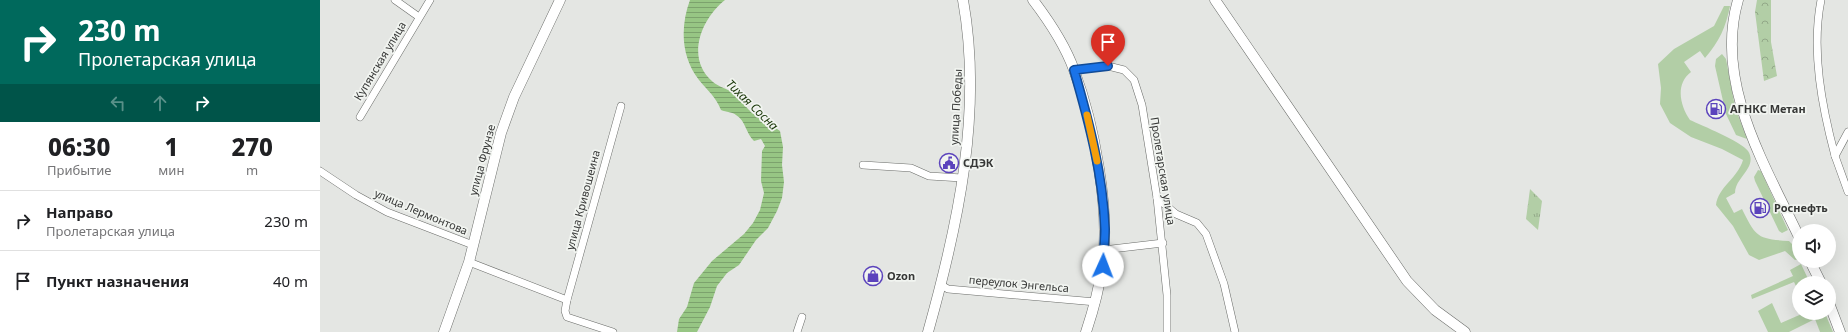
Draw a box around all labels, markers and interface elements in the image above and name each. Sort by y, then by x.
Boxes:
text: 230 m [78,11,161,49]
icon: right [12,16,64,68]
street label: Купянская улица [350,18,409,103]
pin [1091,25,1125,66]
icon: arrive [1097,31,1119,53]
text: Пролетарская улица [78,47,257,71]
street label: улица Победы [946,69,965,145]
water label: Тихая Сосна [722,75,782,134]
icon: left [107,92,129,114]
icon: ahead [149,92,171,114]
icon: right [191,92,213,114]
fuel station icon: АГНКС Метан [1705,98,1727,120]
place label: АГНКС Метан [1730,101,1806,116]
street label: Пролетарская улица [1148,116,1179,226]
street label: улица Фрунзе [465,123,498,197]
text: 06:30 [48,130,110,163]
text: 1 [164,130,178,163]
text: 270 [231,130,273,163]
street label: улица Кривошеина [562,148,603,251]
public building icon: СДЭК [938,152,960,174]
place label: СДЭК [963,155,994,170]
text: Прибытие [47,161,111,179]
text: мин [158,161,184,179]
text: m [246,161,258,179]
street label: улица Лермонтова [372,185,470,238]
fuel station icon: Роснефть [1749,197,1771,219]
place label: Роснефть [1774,200,1828,215]
text: Направо [46,202,113,222]
icon: right [12,210,34,232]
text: 230 m [264,211,308,231]
text: Пролетарская улица [46,222,175,240]
map controls [1792,224,1836,320]
button: sound [1792,224,1836,268]
position arrow [1082,245,1124,287]
shop icon: Ozon [862,265,884,287]
place label: Ozon [887,268,915,283]
icon: arrive [12,270,34,292]
text: Пункт назначения [46,271,189,291]
text: 40 m [273,271,308,291]
street label: переулок Энгельса [968,272,1070,295]
button: layers [1792,276,1836,320]

